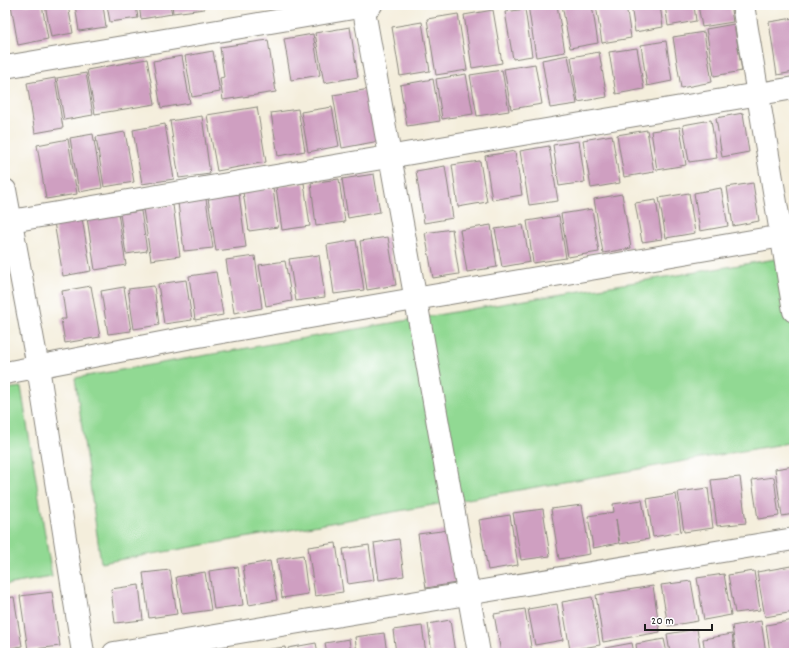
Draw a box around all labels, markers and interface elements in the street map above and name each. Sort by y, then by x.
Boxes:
scale bar [645,606,712,632]
text: 20 m [651,613,674,630]

